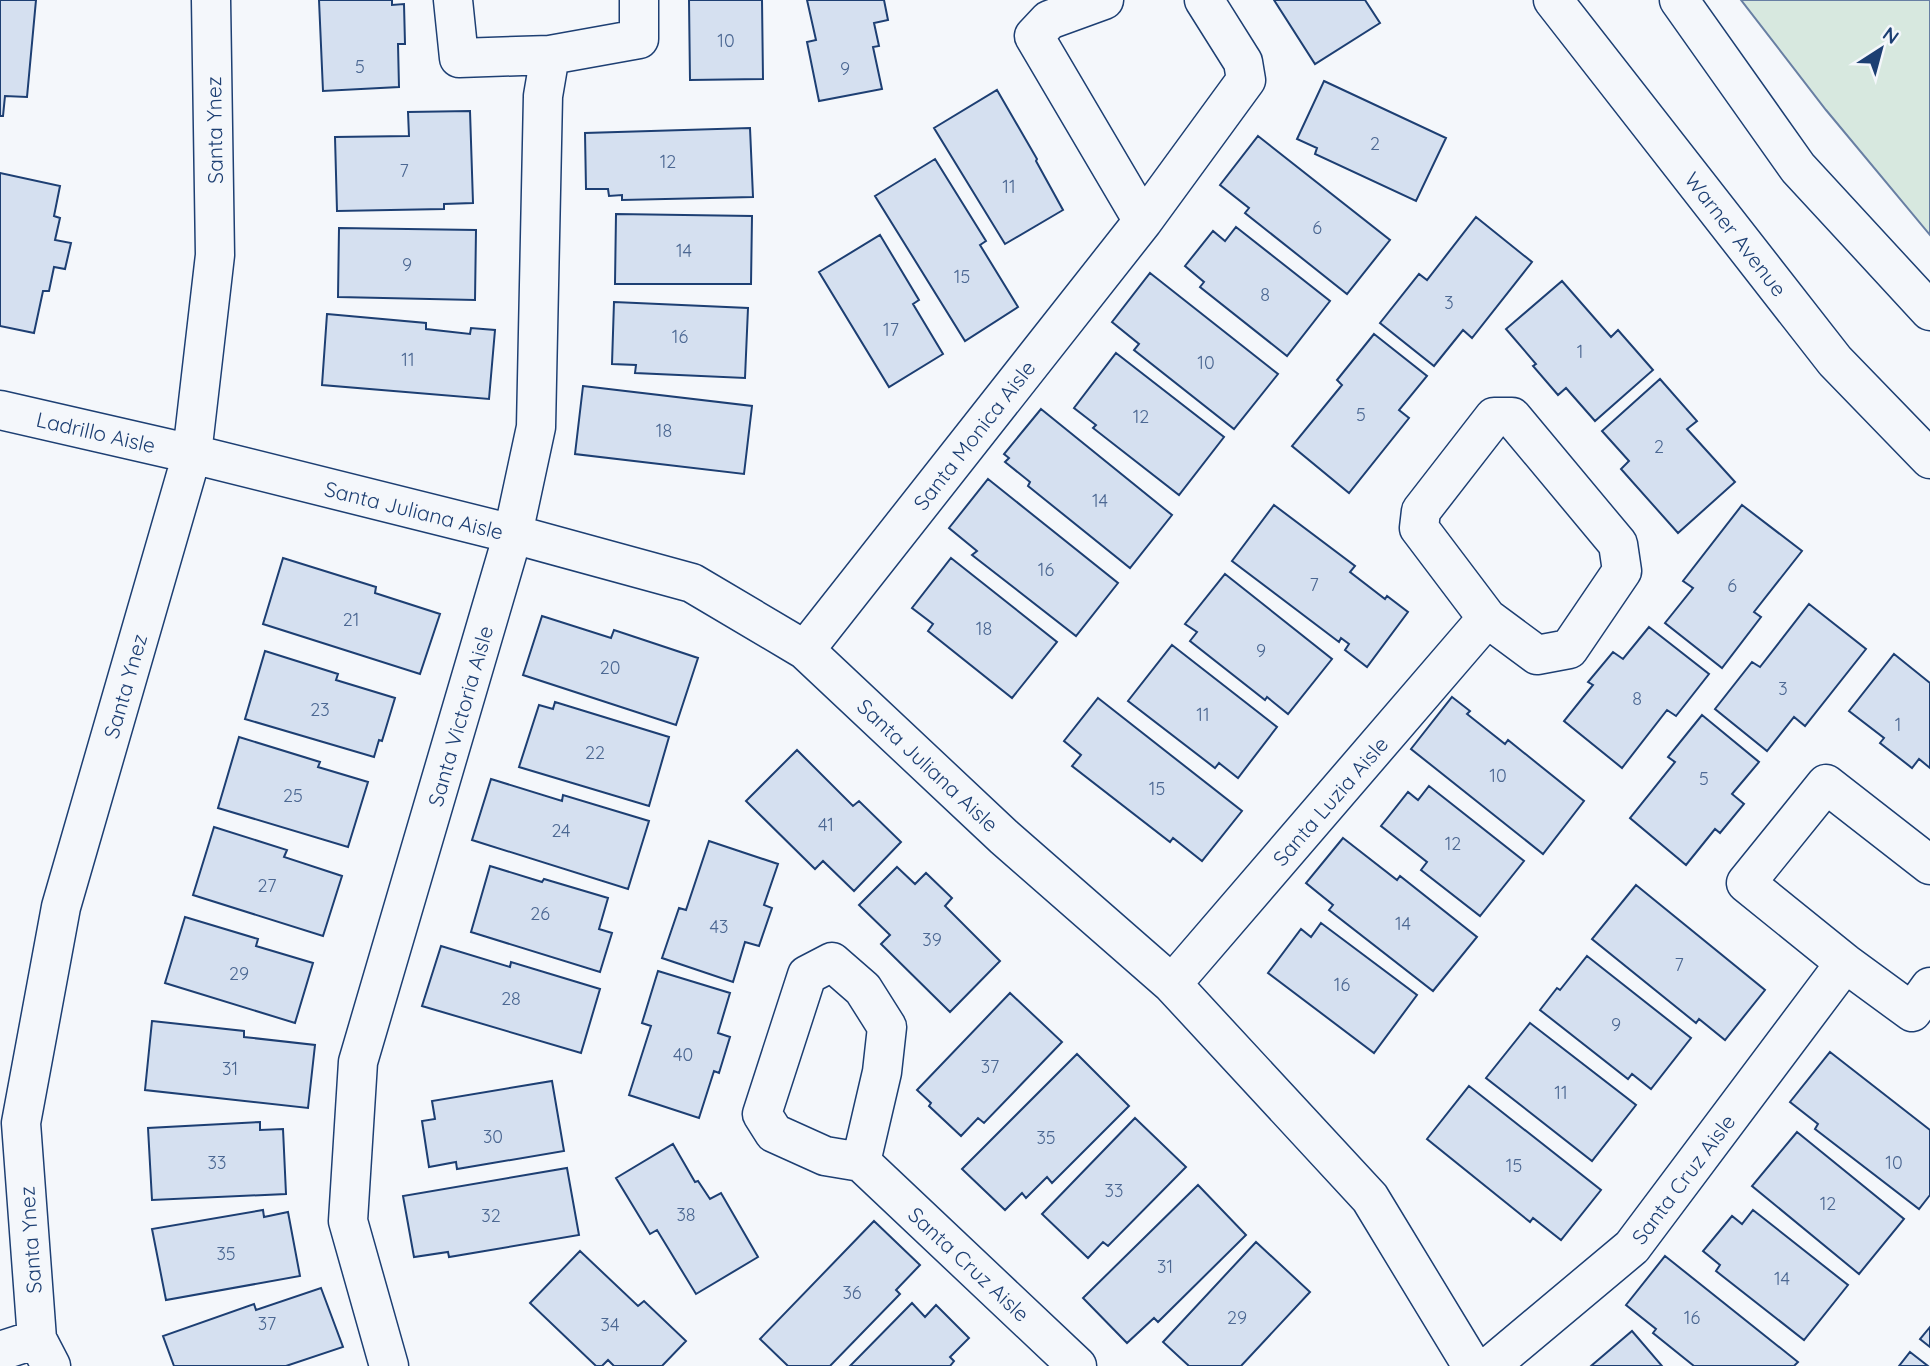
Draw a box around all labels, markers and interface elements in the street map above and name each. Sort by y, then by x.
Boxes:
north arrow [1846,14,1916,84]
text: N [1878,21,1904,49]
house number: 10 [717,29,735,52]
house number: 5 [355,55,365,78]
house number: 9 [840,57,850,80]
street label: Santa Ynez [200,76,228,184]
house number: 2 [1370,132,1380,155]
house number: 12 [660,150,676,173]
house number: 7 [399,159,409,182]
street label: Warner Avenue [1679,167,1793,301]
house number: 11 [1002,175,1016,198]
house number: 6 [1312,216,1322,239]
house number: 14 [676,239,692,262]
house number: 9 [402,253,412,276]
house number: 15 [954,265,970,288]
house number: 8 [1260,283,1270,306]
house number: 3 [1444,291,1454,314]
house number: 17 [883,318,899,341]
house number: 16 [672,325,688,348]
house number: 1 [1577,340,1583,363]
house number: 11 [401,348,415,371]
house number: 10 [1197,351,1215,374]
street label: Santa Monica Aisle [908,355,1040,515]
house number: 5 [1356,403,1366,426]
house number: 12 [1133,405,1149,428]
street label: Ladrillo Aisle [34,406,158,458]
house number: 18 [656,419,672,442]
house number: 2 [1654,435,1664,458]
street label: Santa Juliana Aisle [322,475,506,545]
house number: 14 [1092,489,1108,512]
house number: 16 [1038,558,1054,581]
house number: 7 [1309,573,1319,596]
house number: 6 [1727,574,1737,597]
house number: 21 [343,608,359,631]
house number: 18 [976,617,992,640]
street label: Santa Victoria Aisle [422,623,498,809]
street label: Santa Ynez [98,631,152,741]
house number: 9 [1256,639,1266,662]
house number: 20 [600,656,620,679]
house number: 3 [1778,677,1788,700]
house number: 8 [1632,687,1642,710]
street label: Santa Juliana Aisle [852,693,1004,837]
house number: 23 [310,698,330,721]
house number: 11 [1196,703,1210,726]
house number: 1 [1895,713,1901,736]
street label: Santa Luzia Aisle [1267,731,1393,871]
house number: 22 [585,741,605,764]
house number: 10 [1489,764,1507,787]
house number: 5 [1699,767,1709,790]
house number: 15 [1149,777,1165,800]
house number: 25 [283,784,303,807]
house number: 41 [818,813,834,836]
house number: 24 [551,819,571,842]
house number: 12 [1445,832,1461,855]
house number: 27 [258,874,276,897]
house number: 26 [530,902,550,925]
house number: 14 [1395,912,1411,935]
house number: 43 [710,915,728,938]
house number: 39 [922,928,942,951]
house number: 7 [1674,953,1684,976]
house number: 29 [229,962,249,985]
house number: 16 [1334,973,1350,996]
house number: 28 [501,987,521,1010]
house number: 9 [1611,1013,1621,1036]
house number: 40 [673,1043,693,1066]
house number: 37 [981,1055,999,1078]
house number: 31 [222,1057,238,1080]
house number: 11 [1554,1081,1568,1104]
street label: Santa Cruz Aisle [1626,1109,1740,1249]
house number: 30 [483,1125,503,1148]
house number: 35 [1036,1126,1056,1149]
house number: 33 [208,1151,226,1174]
house number: 10 [1885,1151,1903,1174]
house number: 15 [1506,1154,1522,1177]
house number: 33 [1105,1179,1123,1202]
street label: Santa Ynez [13,1185,47,1295]
house number: 12 [1820,1192,1836,1215]
street label: Santa Cruz Aisle [903,1201,1035,1327]
house number: 38 [676,1203,696,1226]
house number: 32 [481,1204,501,1227]
house number: 35 [216,1242,236,1265]
house number: 31 [1157,1255,1173,1278]
house number: 14 [1774,1267,1790,1290]
house number: 36 [842,1281,862,1304]
house number: 29 [1227,1306,1247,1329]
house number: 16 [1684,1306,1700,1329]
house number: 37 [258,1312,276,1335]
house number: 34 [601,1313,619,1336]

